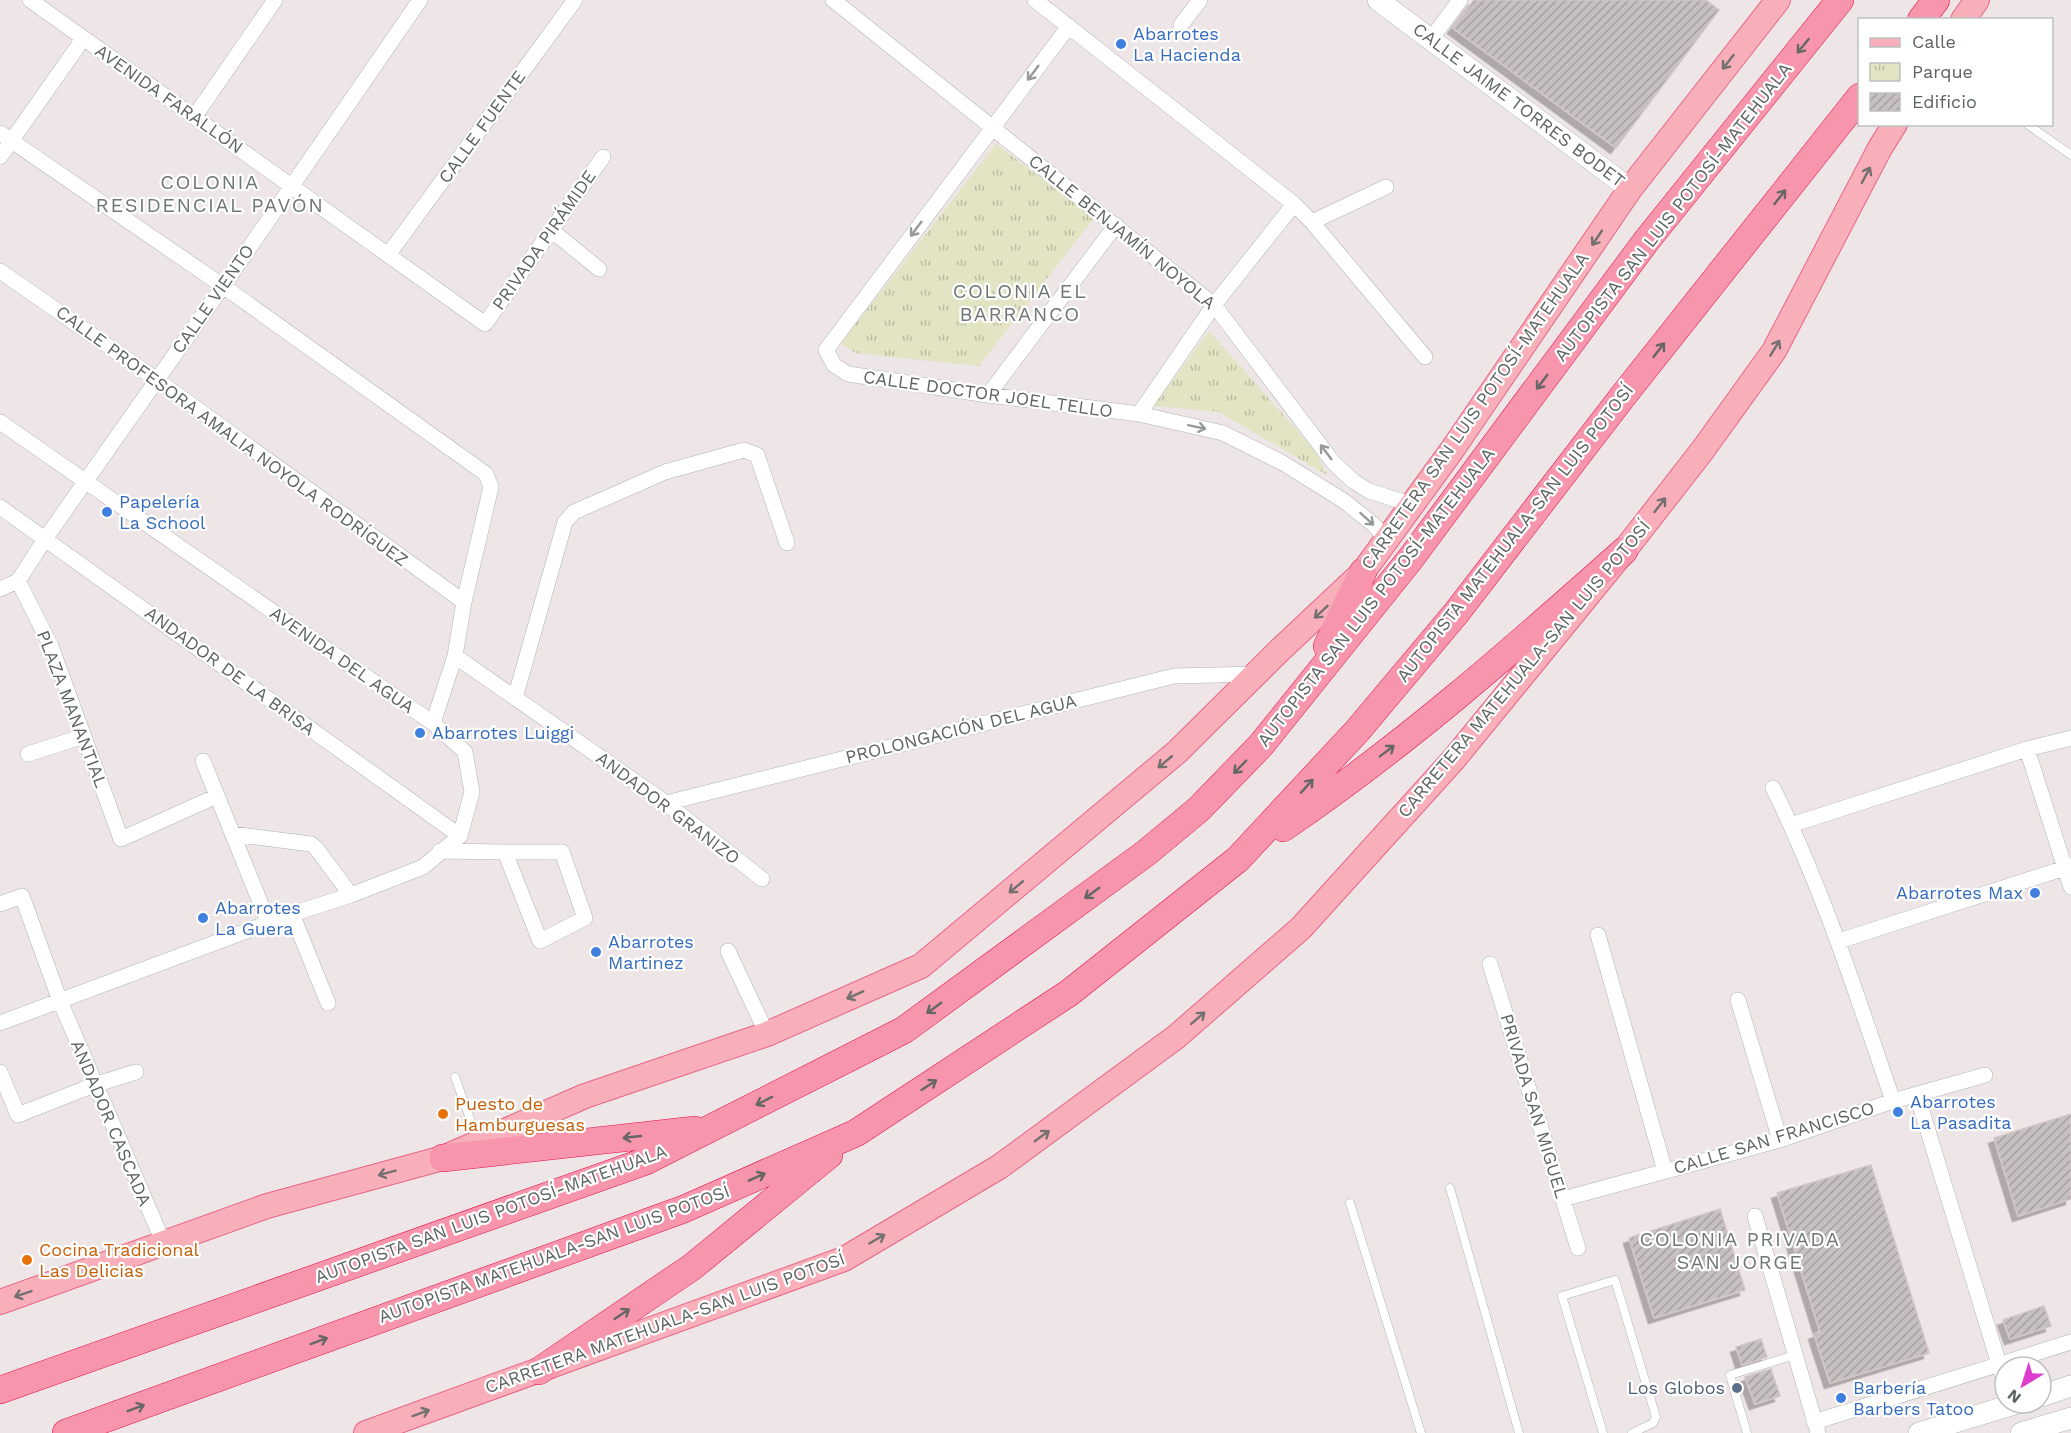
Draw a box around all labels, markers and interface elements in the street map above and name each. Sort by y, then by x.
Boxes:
street label: CALLE JAIME TORRES BODET [1409,18,1630,191]
legend [1858,18,2053,126]
place label: Abarrotes La Hacienda [1133,23,1241,65]
text: Calle [1912,31,1956,52]
marker: Abarrotes La Hacienda [1114,37,1128,51]
one-way arrow [1797,37,1810,53]
street label: AVENIDA FARALLÓN [91,40,247,158]
one-way arrow [1722,54,1735,70]
street label: AUTOPISTA SAN LUIS POTOSÍ-MATEHUALA [1550,58,1796,365]
text: Parque [1912,61,1973,82]
one-way arrow [1027,64,1040,80]
street label: CALLE FUENTE [434,66,530,187]
text: Edificio [1912,91,1977,112]
street label: CALLE BENJAMÍN NOYOLA [1025,150,1220,313]
street label: PRIVADA PIRÁMIDE [487,166,600,314]
one-way arrow [1861,167,1872,185]
district label: COLONIA RESIDENCIAL PAVÓN [96,170,324,217]
one-way arrow [1774,189,1787,205]
one-way arrow [910,220,923,236]
one-way arrow [1591,229,1603,245]
street label: CALLE VIENTO [167,240,258,357]
street label: CARRETERA SAN LUIS POTOSÍ-MATEHUALA [1356,248,1593,573]
district label: COLONIA EL BARRANCO [953,279,1087,326]
street label: CALLE PROFESORA AMALIA NOYOLA RODRÍGUEZ [52,301,412,571]
one-way arrow [1769,340,1781,357]
one-way arrow [1653,342,1666,358]
street label: CALLE DOCTOR JOEL TELLO [862,366,1114,421]
one-way arrow [1536,374,1549,390]
street label: AUTOPISTA MATEHUALA-SAN LUIS POTOSÍ [1392,380,1637,686]
one-way arrow [1186,422,1206,433]
street label: AUTOPISTA SAN LUIS POTOSÍ-MATEHUALA [1253,443,1499,750]
one-way arrow [1319,445,1332,461]
place label: Papelería La School [119,491,206,533]
one-way arrow [1653,498,1666,514]
marker: Papelería La School [100,505,114,519]
one-way arrow [1359,512,1374,526]
street label: CARRETERA MATEHUALA-SAN LUIS POTOSÍ [1393,516,1654,822]
street label: ANDADOR DE LA BRISA [141,602,320,739]
street label: AVENIDA DEL AGUA [266,602,419,717]
one-way arrow [1313,604,1328,619]
street label: PLAZA MANANTIAL [33,627,112,791]
street label: PROLONGACIÓN DEL AGUA [843,690,1079,767]
place label: Abarrotes Luiggi [432,722,574,743]
marker: Abarrotes Luiggi [413,726,427,740]
one-way arrow [1379,745,1395,758]
street label: ANDADOR GRANIZO [592,747,744,868]
one-way arrow [1158,755,1173,769]
one-way arrow [1233,759,1247,774]
one-way arrow [1300,779,1314,794]
one-way arrow [1008,880,1024,893]
place label: Abarrotes Max [1896,882,2023,903]
one-way arrow [1084,886,1100,899]
marker: Abarrotes Max [2028,886,2042,900]
place label: Abarrotes La Guera [215,897,301,939]
marker: Abarrotes La Guera [196,911,210,925]
place label: Abarrotes Martinez [608,931,694,973]
marker: Abarrotes Martinez [589,945,603,959]
one-way arrow [847,989,865,1001]
one-way arrow [927,1002,943,1014]
one-way arrow [1190,1011,1205,1025]
street label: PRIVADA SAN MIGUEL [1496,1011,1573,1201]
street label: ANDADOR CASCADA [67,1037,156,1209]
one-way arrow [920,1079,937,1092]
place label: Abarrotes La Pasadita [1910,1091,2011,1133]
place label: Puesto de Hamburguesas [455,1093,585,1135]
one-way arrow [755,1096,773,1107]
street label: CALLE SAN FRANCISCO [1671,1097,1877,1178]
marker: Abarrotes La Pasadita [1891,1105,1905,1119]
marker: Puesto de Hamburguesas [436,1107,450,1121]
one-way arrow [1034,1129,1050,1142]
one-way arrow [622,1132,642,1143]
street label: AUTOPISTA SAN LUIS POTOSÍ-MATEHUALA [312,1140,670,1287]
one-way arrow [378,1168,397,1180]
one-way arrow [747,1171,766,1182]
street label: AUTOPISTA MATEHUALA-SAN LUIS POTOSÍ [375,1180,732,1327]
district label: COLONIA PRIVADA SAN JORGE [1639,1227,1841,1274]
one-way arrow [868,1233,885,1245]
place label: Cocina Tradicional Las Delicias [39,1239,200,1281]
street label: CARRETERA MATEHUALA-SAN LUIS POTOSÍ [482,1247,848,1398]
marker: Cocina Tradicional Las Delicias [20,1253,34,1267]
one-way arrow [14,1290,33,1301]
one-way arrow [614,1308,630,1320]
one-way arrow [309,1335,328,1346]
north arrow [1993,1355,2053,1415]
place label: Los Globos [1627,1377,1725,1398]
place label: Barbería Barbers Tatoo [1853,1377,1974,1419]
marker: Los Globos [1730,1381,1744,1395]
text: N [2004,1385,2025,1408]
marker: Barbería Barbers Tatoo [1834,1391,1848,1405]
one-way arrow [126,1401,145,1412]
one-way arrow [411,1407,430,1418]

